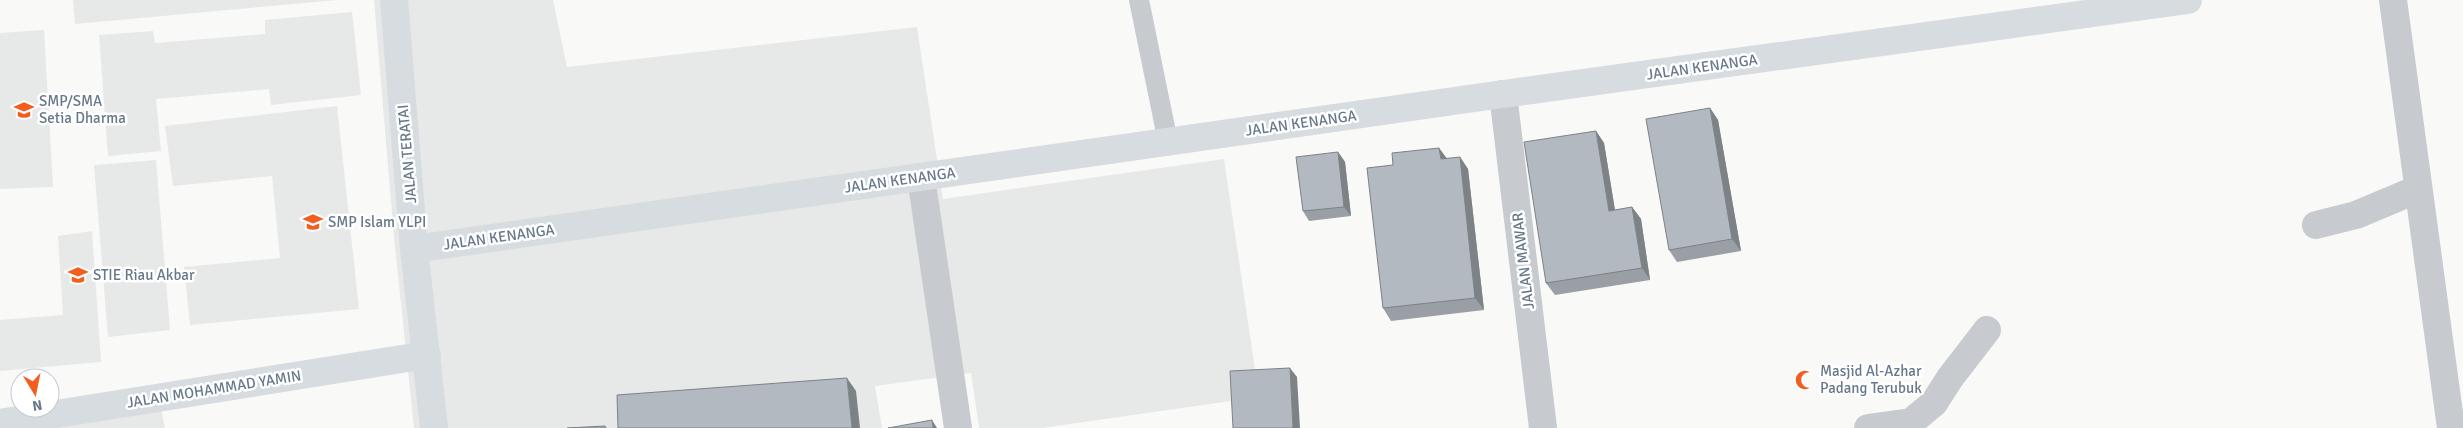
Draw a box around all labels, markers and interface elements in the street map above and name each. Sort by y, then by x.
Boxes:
street label: JALAN KENANGA [1645,50,1759,84]
place label: SMP/SMA Setia Dharma [39,92,126,127]
school or university icon: SMP/SMA Setia Dharma [13,99,35,121]
street label: JALAN TERATAI [394,104,420,204]
street label: JALAN KENANGA [1244,106,1358,140]
street label: JALAN KENANGA [843,163,957,197]
school or university icon: SMP Islam YLPI [302,211,324,233]
street label: JALAN MAWAR [1508,212,1538,310]
place label: SMP Islam YLPI [328,213,426,231]
street label: JALAN KENANGA [442,220,556,254]
school or university icon: STIE Riau Akbar [67,264,89,286]
place label: STIE Riau Akbar [93,266,195,284]
place label: Masjid Al-Azhar Padang Terubuk [1820,362,1922,397]
street label: JALAN MOHAMMAD YAMIN [126,366,302,412]
north arrow [10,368,60,418]
mosque icon: Masjid Al-Azhar Padang Terubuk [1794,369,1816,391]
text: N [31,396,43,415]

